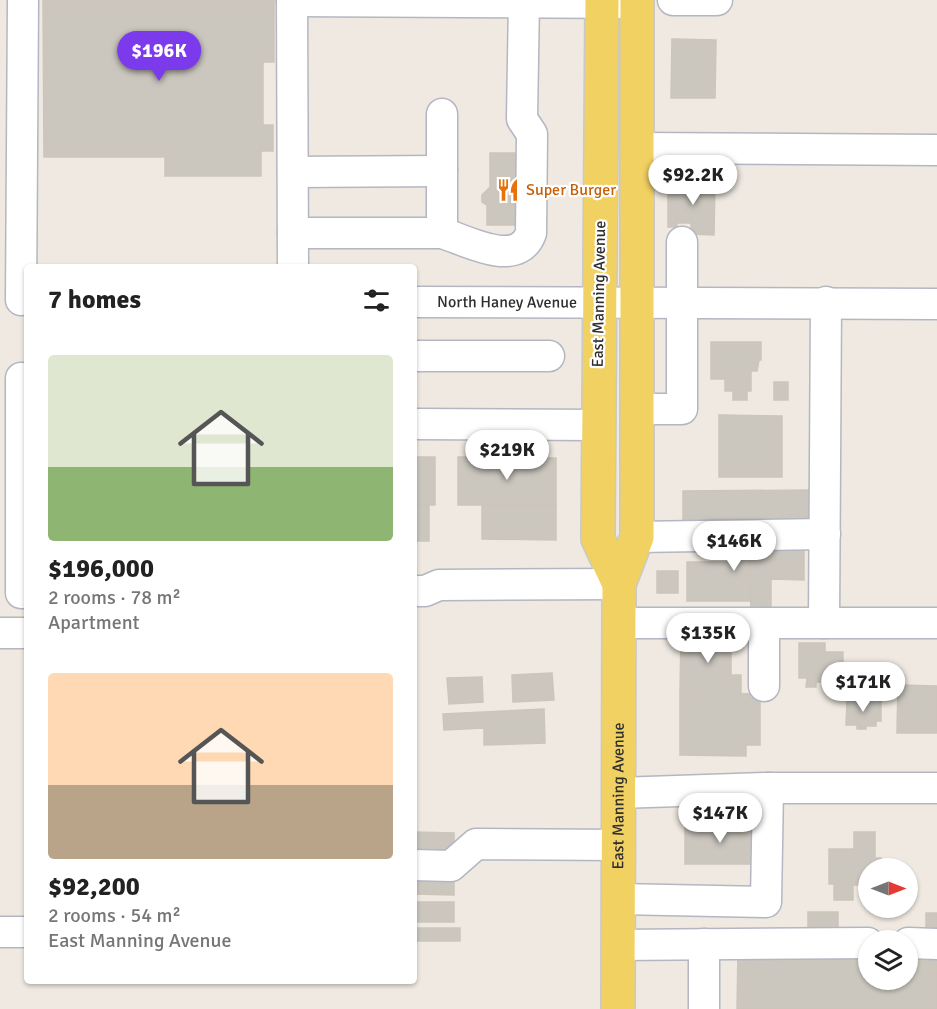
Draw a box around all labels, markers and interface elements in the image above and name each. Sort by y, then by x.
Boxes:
pin: $196K [117,31,201,82]
text: $196K [131,38,187,63]
pin: $92.2K [644,155,742,206]
text: $92.2K [662,162,724,187]
restaurant icon: Super Burger [495,177,521,203]
place label: Super Burger [526,180,616,200]
street label: East Manning Avenue [588,220,610,368]
text: 7 homes [48,284,141,316]
icon: filters [360,284,393,317]
street label: North Haney Avenue [437,292,577,313]
icon: home [167,394,275,502]
pin: $219K [465,430,549,481]
text: $219K [479,437,535,462]
pin: $146K [692,521,776,572]
text: $146K [706,528,762,553]
text: $196,000 [48,553,154,585]
text: 2 rooms · 78 m² [48,585,181,610]
text: Apartment [48,610,140,635]
pin: $135K [666,613,750,664]
text: $135K [680,620,736,645]
pin: $171K [821,662,905,713]
text: $171K [835,669,891,694]
icon: home [167,712,275,820]
street label: East Manning Avenue [608,723,629,869]
pin: $147K [678,793,762,844]
text: $147K [692,800,748,825]
north arrow [858,858,918,918]
map controls [858,858,918,990]
text: $92,200 [48,871,140,903]
text: 2 rooms · 54 m² [48,903,181,928]
text: East Manning Avenue [48,928,231,953]
button: layers [858,930,918,990]

